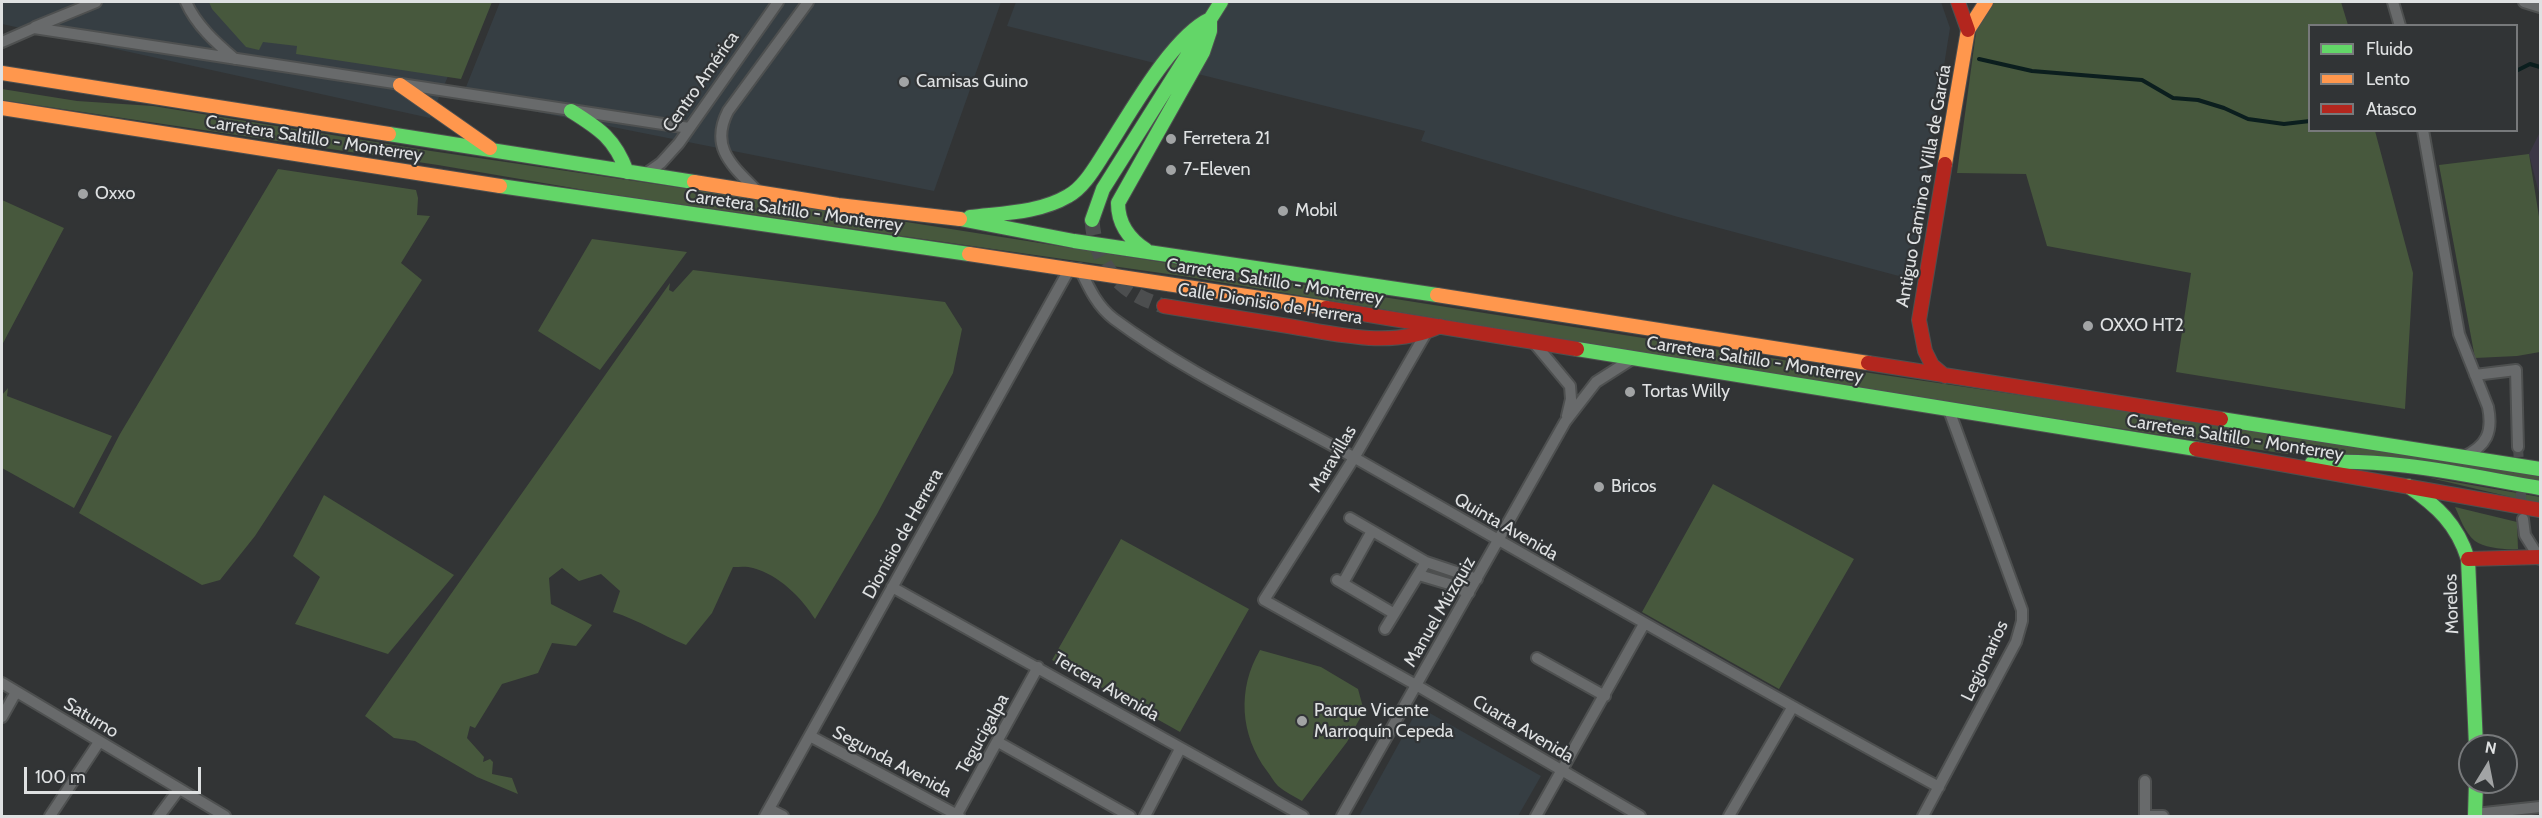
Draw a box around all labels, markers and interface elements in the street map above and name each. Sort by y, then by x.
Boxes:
legend [2308,24,2518,132]
street label: Centro América [658,28,744,136]
text: Fluido [2366,38,2413,60]
street label: Antiguo Camino a Villa de García [1892,63,1956,309]
text: Lento [2366,68,2410,90]
place label: Camisas Guino [916,71,1028,93]
marker: Camisas Guino [897,75,911,89]
text: Atasco [2366,98,2417,120]
street label: Carretera Saltillo - Monterrey [204,111,424,167]
place label: Ferretera 21 [1183,128,1270,150]
marker: Ferretera 21 [1164,132,1178,146]
place label: 7-Eleven [1183,159,1251,181]
marker: 7-Eleven [1164,163,1178,177]
place label: Oxxo [95,183,135,205]
street label: Carretera Saltillo - Monterrey [684,185,904,237]
marker: Oxxo [76,187,90,201]
place label: Mobil [1295,200,1337,222]
marker: Mobil [1276,204,1290,218]
street label: Carretera Saltillo - Monterrey [1165,254,1385,310]
street label: Calle Dionisio de Herrera [1176,279,1364,329]
place label: OXXO HT2 [2100,315,2184,337]
marker: OXXO HT2 [2081,319,2095,333]
street label: Carretera Saltillo - Monterrey [1645,332,1865,388]
place label: Tortas Willy [1642,381,1730,403]
marker: Tortas Willy [1623,385,1637,399]
street label: Carretera Saltillo - Monterrey [2125,410,2345,466]
street label: Maravillas [1305,422,1361,496]
street label: Dionisio de Herrera [858,465,948,603]
place label: Bricos [1611,476,1657,498]
marker: Bricos [1592,480,1606,494]
street label: Quinta Avenida [1450,489,1562,565]
street label: Manuel Múzquiz [1400,553,1480,671]
street label: Morelos [2440,573,2464,635]
street label: Legionarios [1957,617,2013,705]
street label: Tercera Avenida [1049,648,1163,726]
street label: Tegucigalpa [952,690,1014,778]
street label: Cuarta Avenida [1468,690,1578,768]
street label: Saturno [60,693,122,743]
place label: Parque Vicente Marroquín Cepeda [1314,700,1453,742]
marker: Parque Vicente Marroquín Cepeda [1295,714,1309,728]
street label: Segunda Avenida [829,722,955,802]
north arrow [2458,734,2518,794]
text: N [2484,737,2498,758]
scale bar [27,755,204,793]
text: 100 m [35,766,86,788]

